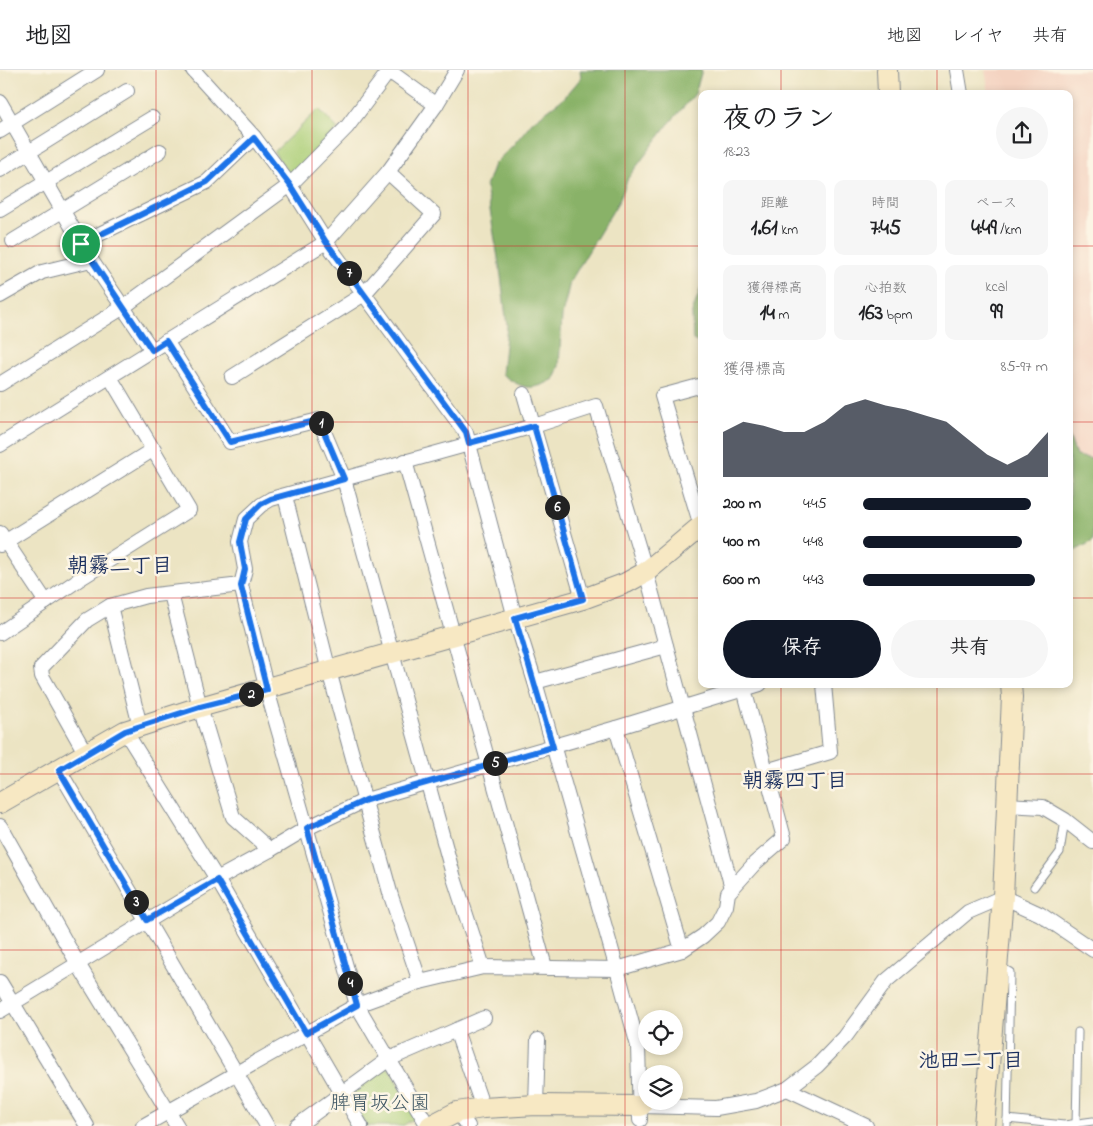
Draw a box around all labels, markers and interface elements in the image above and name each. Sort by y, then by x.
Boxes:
text: 地図 [25,20,73,55]
text: 地図 [887,24,923,50]
text: レイヤ [951,24,1004,50]
text: 共有 [1032,24,1068,50]
text: 夜のラン [723,100,835,141]
button: share [996,107,1048,159]
text: 18:23 [723,140,750,164]
text: 距離 [761,193,789,214]
text: 時間 [872,193,900,214]
text: ペース [976,193,1017,214]
text: 1.61 [751,214,778,244]
text: 7:45 [870,214,901,244]
text: 4:49 [971,214,997,244]
text: km [778,220,798,241]
text: /km [997,220,1022,241]
pin [60,223,102,265]
icon: arrive [67,230,95,258]
pin: 7 [336,260,362,286]
text: 7 [347,263,352,284]
text: kcal [985,277,1008,298]
text: 獲得標高 [747,278,803,299]
text: 心拍数 [865,278,907,299]
text: 99 [990,298,1003,328]
text: 14 [760,299,775,329]
text: 163 [859,299,883,329]
text: m [775,305,789,326]
text: bpm [883,305,912,326]
text: 85–97 m [1000,355,1048,379]
text: 獲得標高 [723,358,787,382]
pin: 1 [308,410,334,436]
text: 1 [319,413,324,434]
text: 200 m [723,492,761,516]
text: 4:45 [803,492,827,516]
pin: 6 [544,494,570,520]
text: 6 [554,497,561,518]
text: 400 m [723,530,760,554]
text: 4:48 [803,530,824,554]
district label: 朝霧二丁目 [68,552,173,582]
text: 600 m [723,568,760,592]
text: 4:43 [803,568,824,592]
button: 保存 [723,620,881,678]
button: 共有 [891,620,1048,678]
pin: 2 [238,682,264,706]
text: 2 [248,684,255,705]
pin: 5 [482,750,508,776]
text: 5 [491,753,500,774]
district label: 朝霧四丁目 [743,767,848,797]
pin: 3 [124,890,148,914]
text: 3 [134,892,139,913]
pin: 4 [338,970,362,996]
text: 4 [348,973,353,994]
map controls [638,1010,683,1110]
button: locate [638,1010,683,1055]
district label: 池田二丁目 [919,1047,1024,1077]
button: layers [638,1065,683,1110]
park label: 脾胃坂公園 [330,1090,430,1119]

